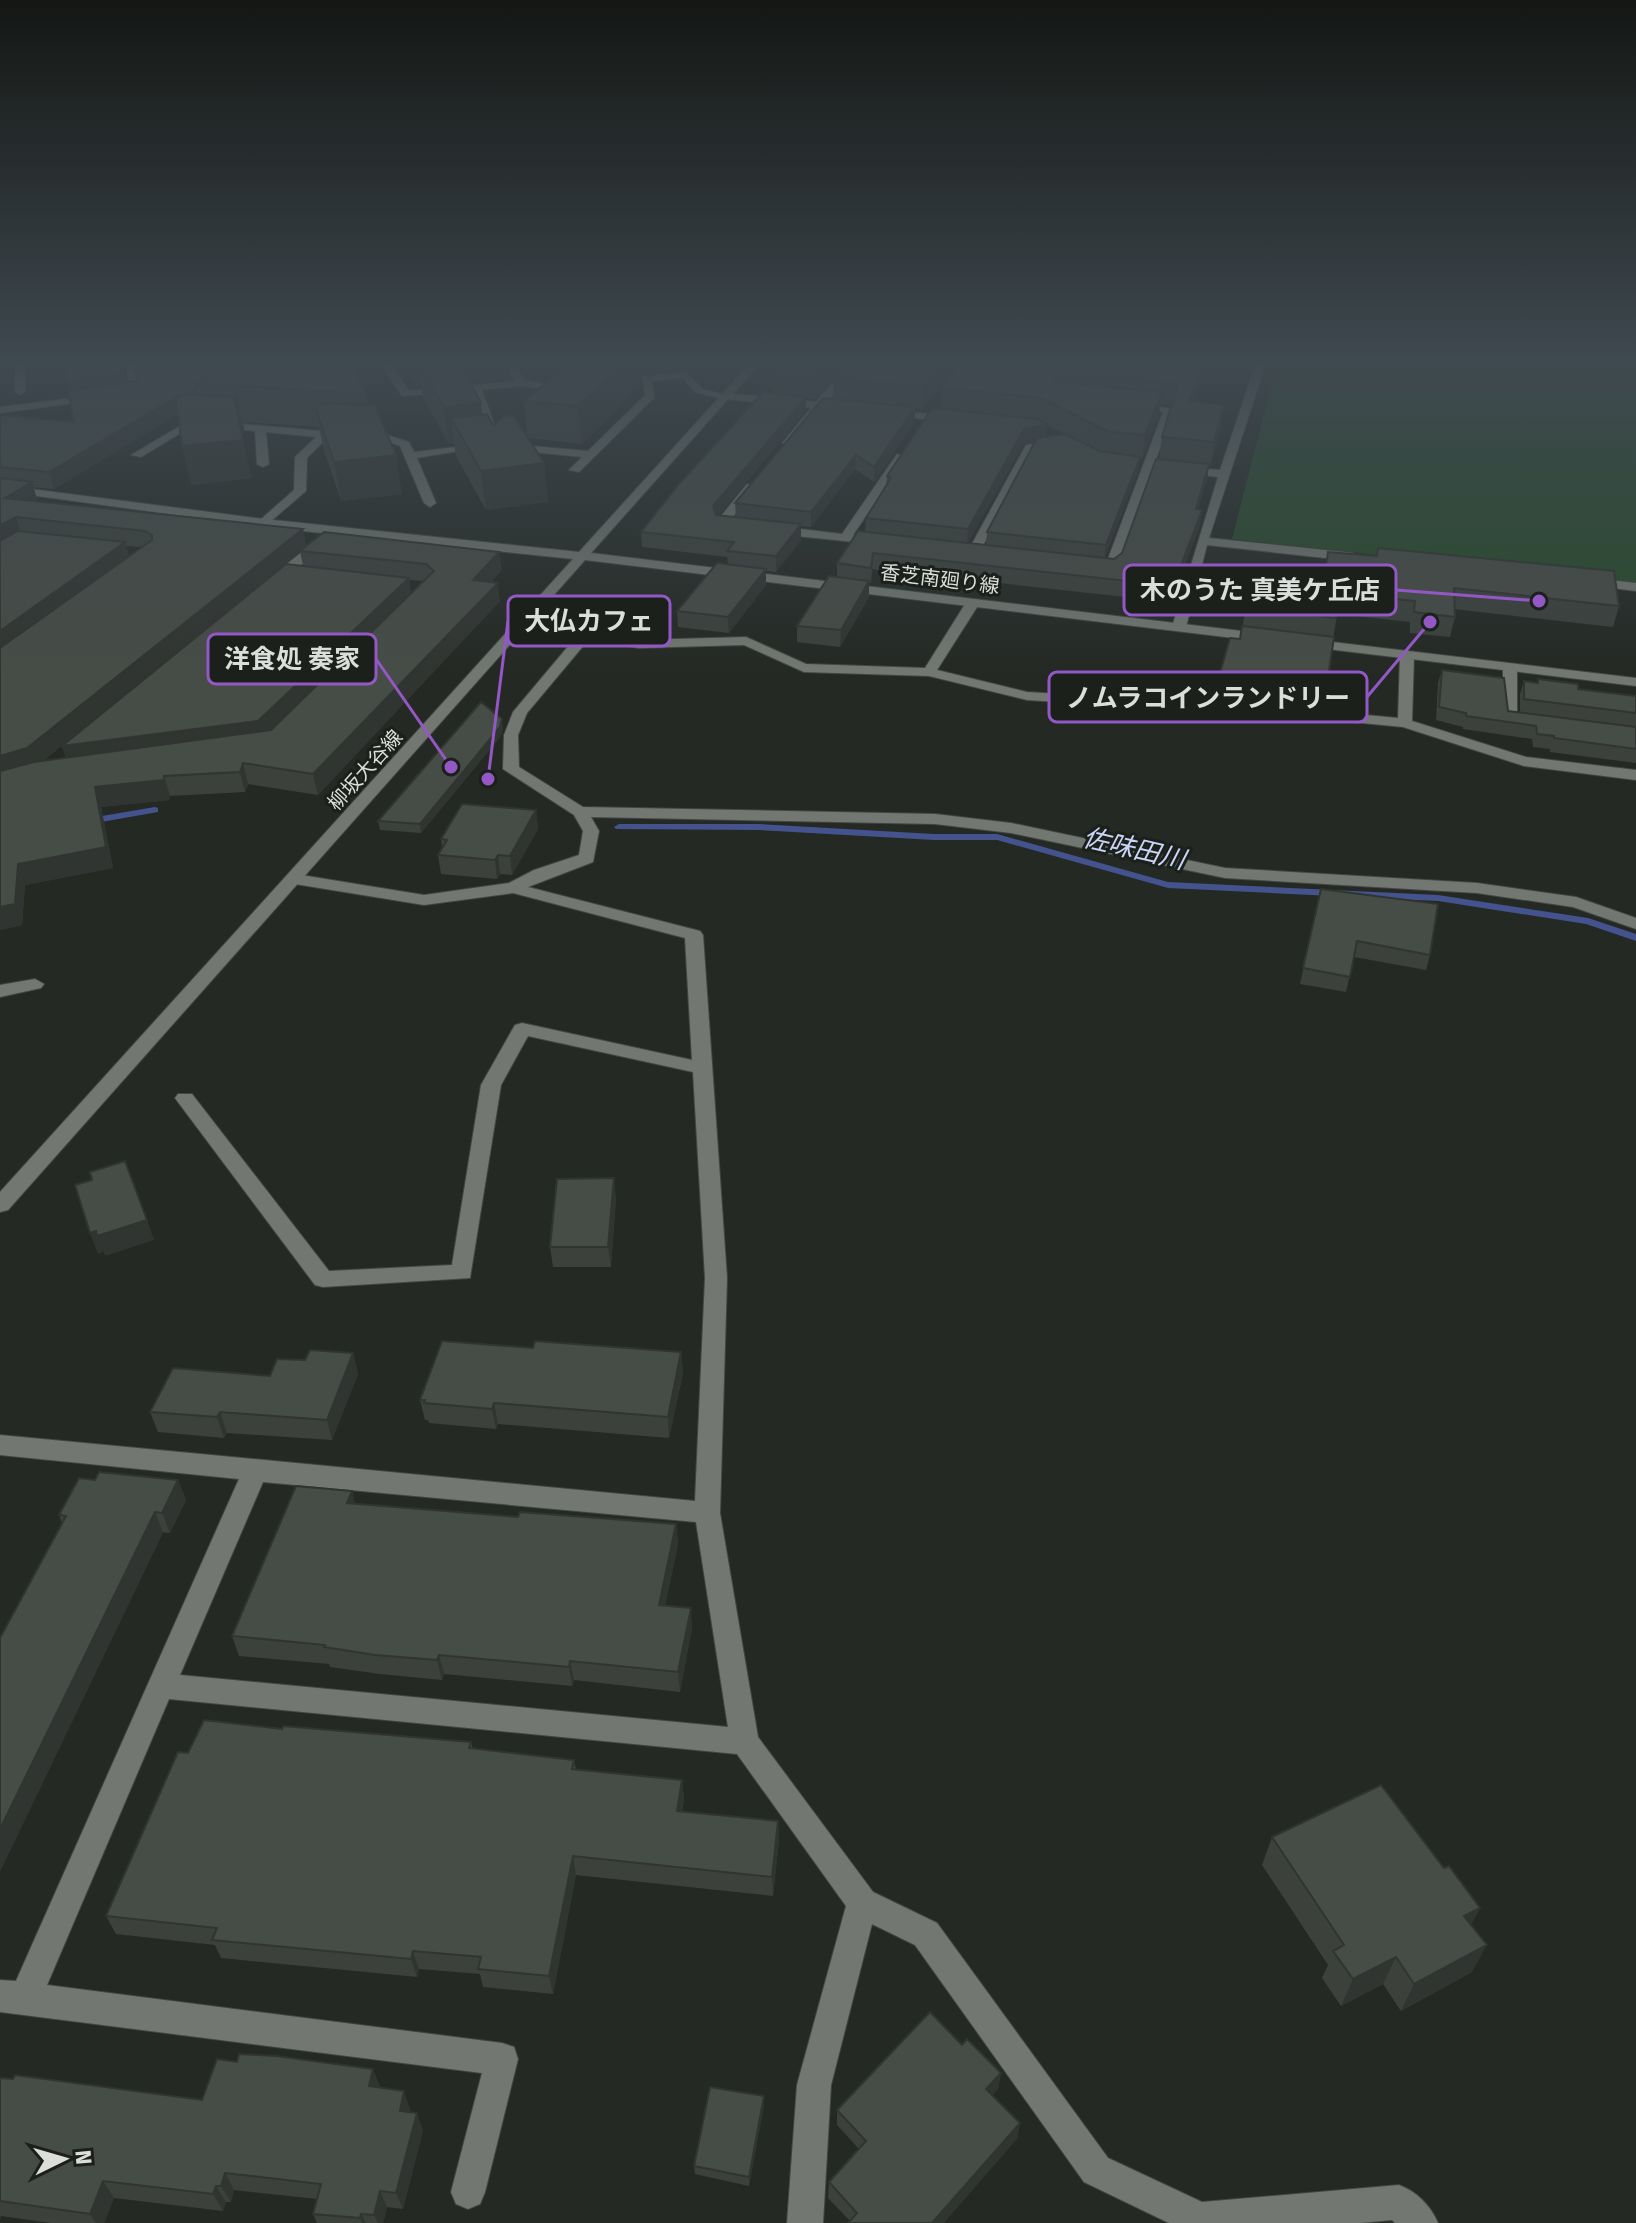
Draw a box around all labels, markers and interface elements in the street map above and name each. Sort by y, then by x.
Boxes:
street label: 香芝南廻り線 [879,560,1001,598]
callout: 木のうた 真美ケ丘店 [1124,565,1396,615]
text: 木のうた 真美ケ丘店 [1140,575,1380,606]
callout: 大仏カフェ [508,596,670,646]
text: 大仏カフェ [524,606,654,637]
callout: 洋食処 奏家 [208,634,376,684]
text: 洋食処 奏家 [224,644,360,675]
callout: ノムラコインランドリー [1049,672,1367,722]
text: ノムラコインランドリー [1066,683,1350,714]
street label: 柳坂大谷線 [323,725,407,815]
water label: 佐味田川 [1080,822,1191,876]
north arrow [24,2119,104,2199]
text: N [69,2149,98,2166]

